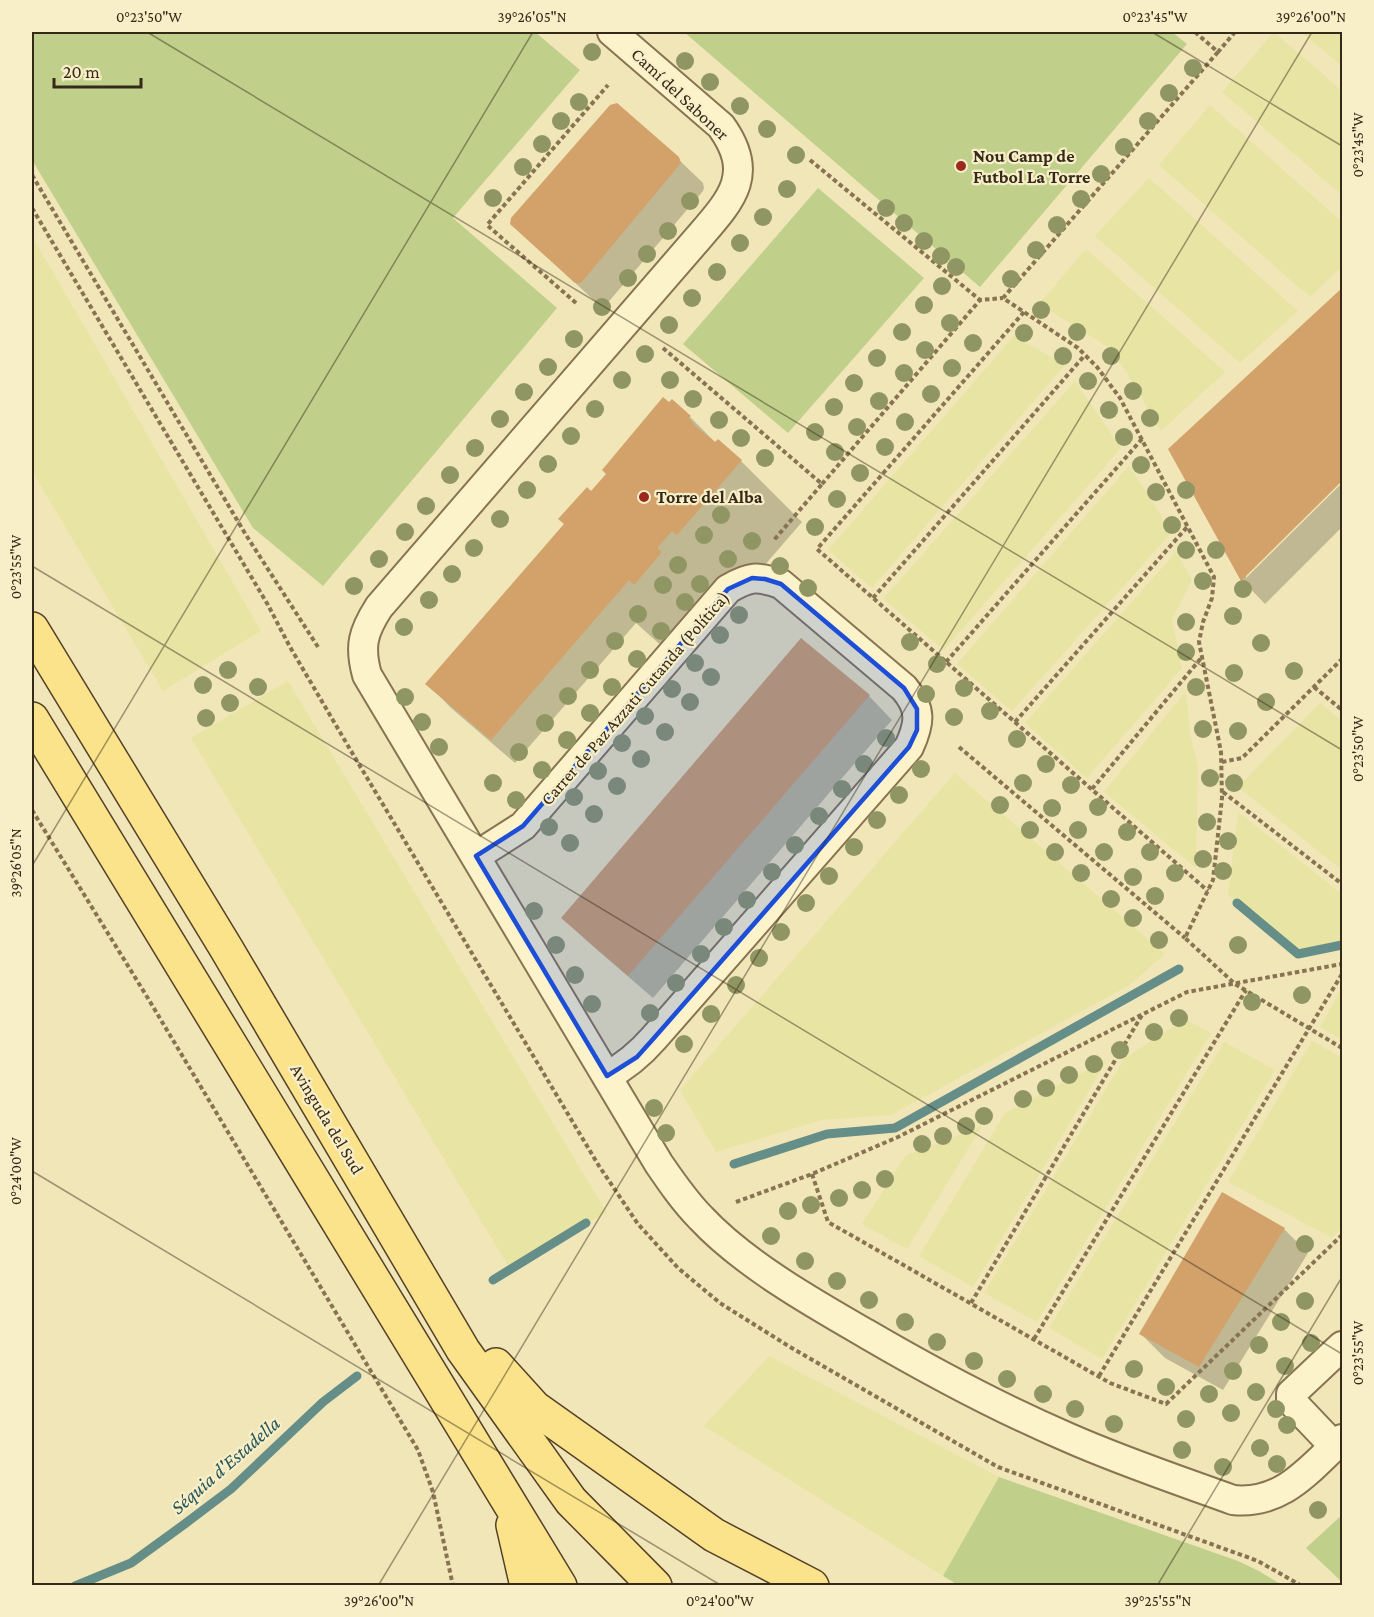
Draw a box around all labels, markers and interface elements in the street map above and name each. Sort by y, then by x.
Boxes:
text: 0°23'50"W [116,9,182,25]
text: 39°26'05"N [497,9,567,25]
text: 0°23'45"W [1123,9,1188,25]
text: 39°26'00"N [1276,9,1346,25]
street label: Camí del Saboner [627,44,733,145]
scale bar [54,51,141,89]
text: 20 m [63,62,100,82]
text: 0°23'45"W [1350,112,1366,177]
place label: Nou Camp de Futbol La Torre [973,146,1090,187]
marker: Nou Camp de Futbol La Torre [954,159,968,173]
place label: Torre del Alba [656,487,763,507]
marker: Torre del Alba [637,490,651,504]
text: 0°23'55"W [8,535,24,599]
street label: Carrer de Paz Azzati Cutanda (Política) [537,587,734,810]
text: 0°23'50"W [1350,716,1366,782]
text: 39°26'05"N [8,828,24,898]
street label: Avinguda del Sud [286,1060,368,1178]
text: 0°24'00"W [8,1137,24,1205]
text: 0°23'55"W [1350,1321,1366,1385]
water label: Séquia d'Estadella [166,1412,285,1519]
text: 39°26'00"N [344,1593,414,1609]
text: 0°24'00"W [686,1593,754,1609]
text: 39°25'55"N [1125,1593,1192,1609]

